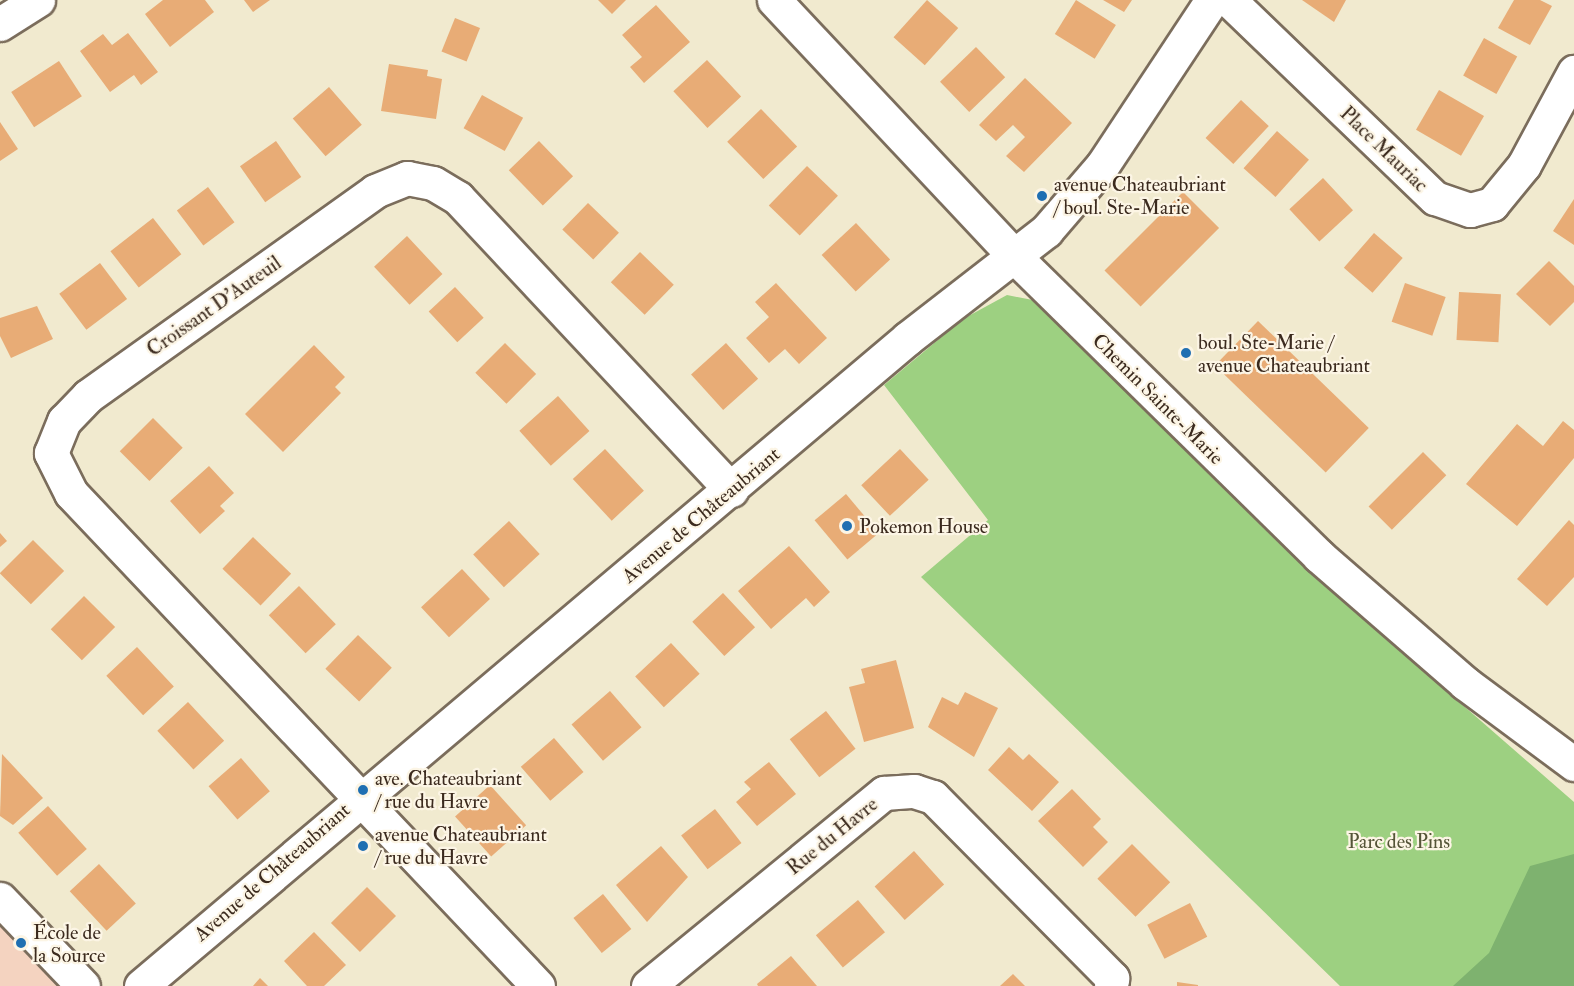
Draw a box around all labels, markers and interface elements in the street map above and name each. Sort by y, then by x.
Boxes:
street label: Place Mauriac [1335,101,1433,197]
place label: avenue Chateaubriant / boul. Ste-Marie [1054,172,1226,219]
marker: avenue Chateaubriant / boul. Ste-Marie [1035,189,1049,203]
street label: Croissant D'Auteuil [142,251,286,361]
street label: Chemin Sainte-Marie [1087,328,1229,470]
place label: boul. Ste-Marie / avenue Chateaubriant [1198,330,1370,377]
marker: boul. Ste-Marie / avenue Chateaubriant [1179,346,1193,360]
street label: Avenue de Châteaubriant [617,442,785,588]
place label: Pokemon House [859,514,988,538]
marker: Pokemon House [840,519,854,533]
place label: ave. Chateaubriant / rue du Havre [375,766,522,813]
marker: ave. Chateaubriant / rue du Havre [356,783,370,797]
street label: Rue du Havre [782,792,882,880]
street label: Avenue de Châteaubriant [189,798,355,946]
place label: avenue Chateaubriant / rue du Havre [375,822,547,869]
park label: Parc des Pins [1348,829,1450,853]
marker: avenue Chateaubriant / rue du Havre [356,839,370,853]
place label: École de la Source [33,920,105,967]
marker: École de la Source [14,936,28,950]

